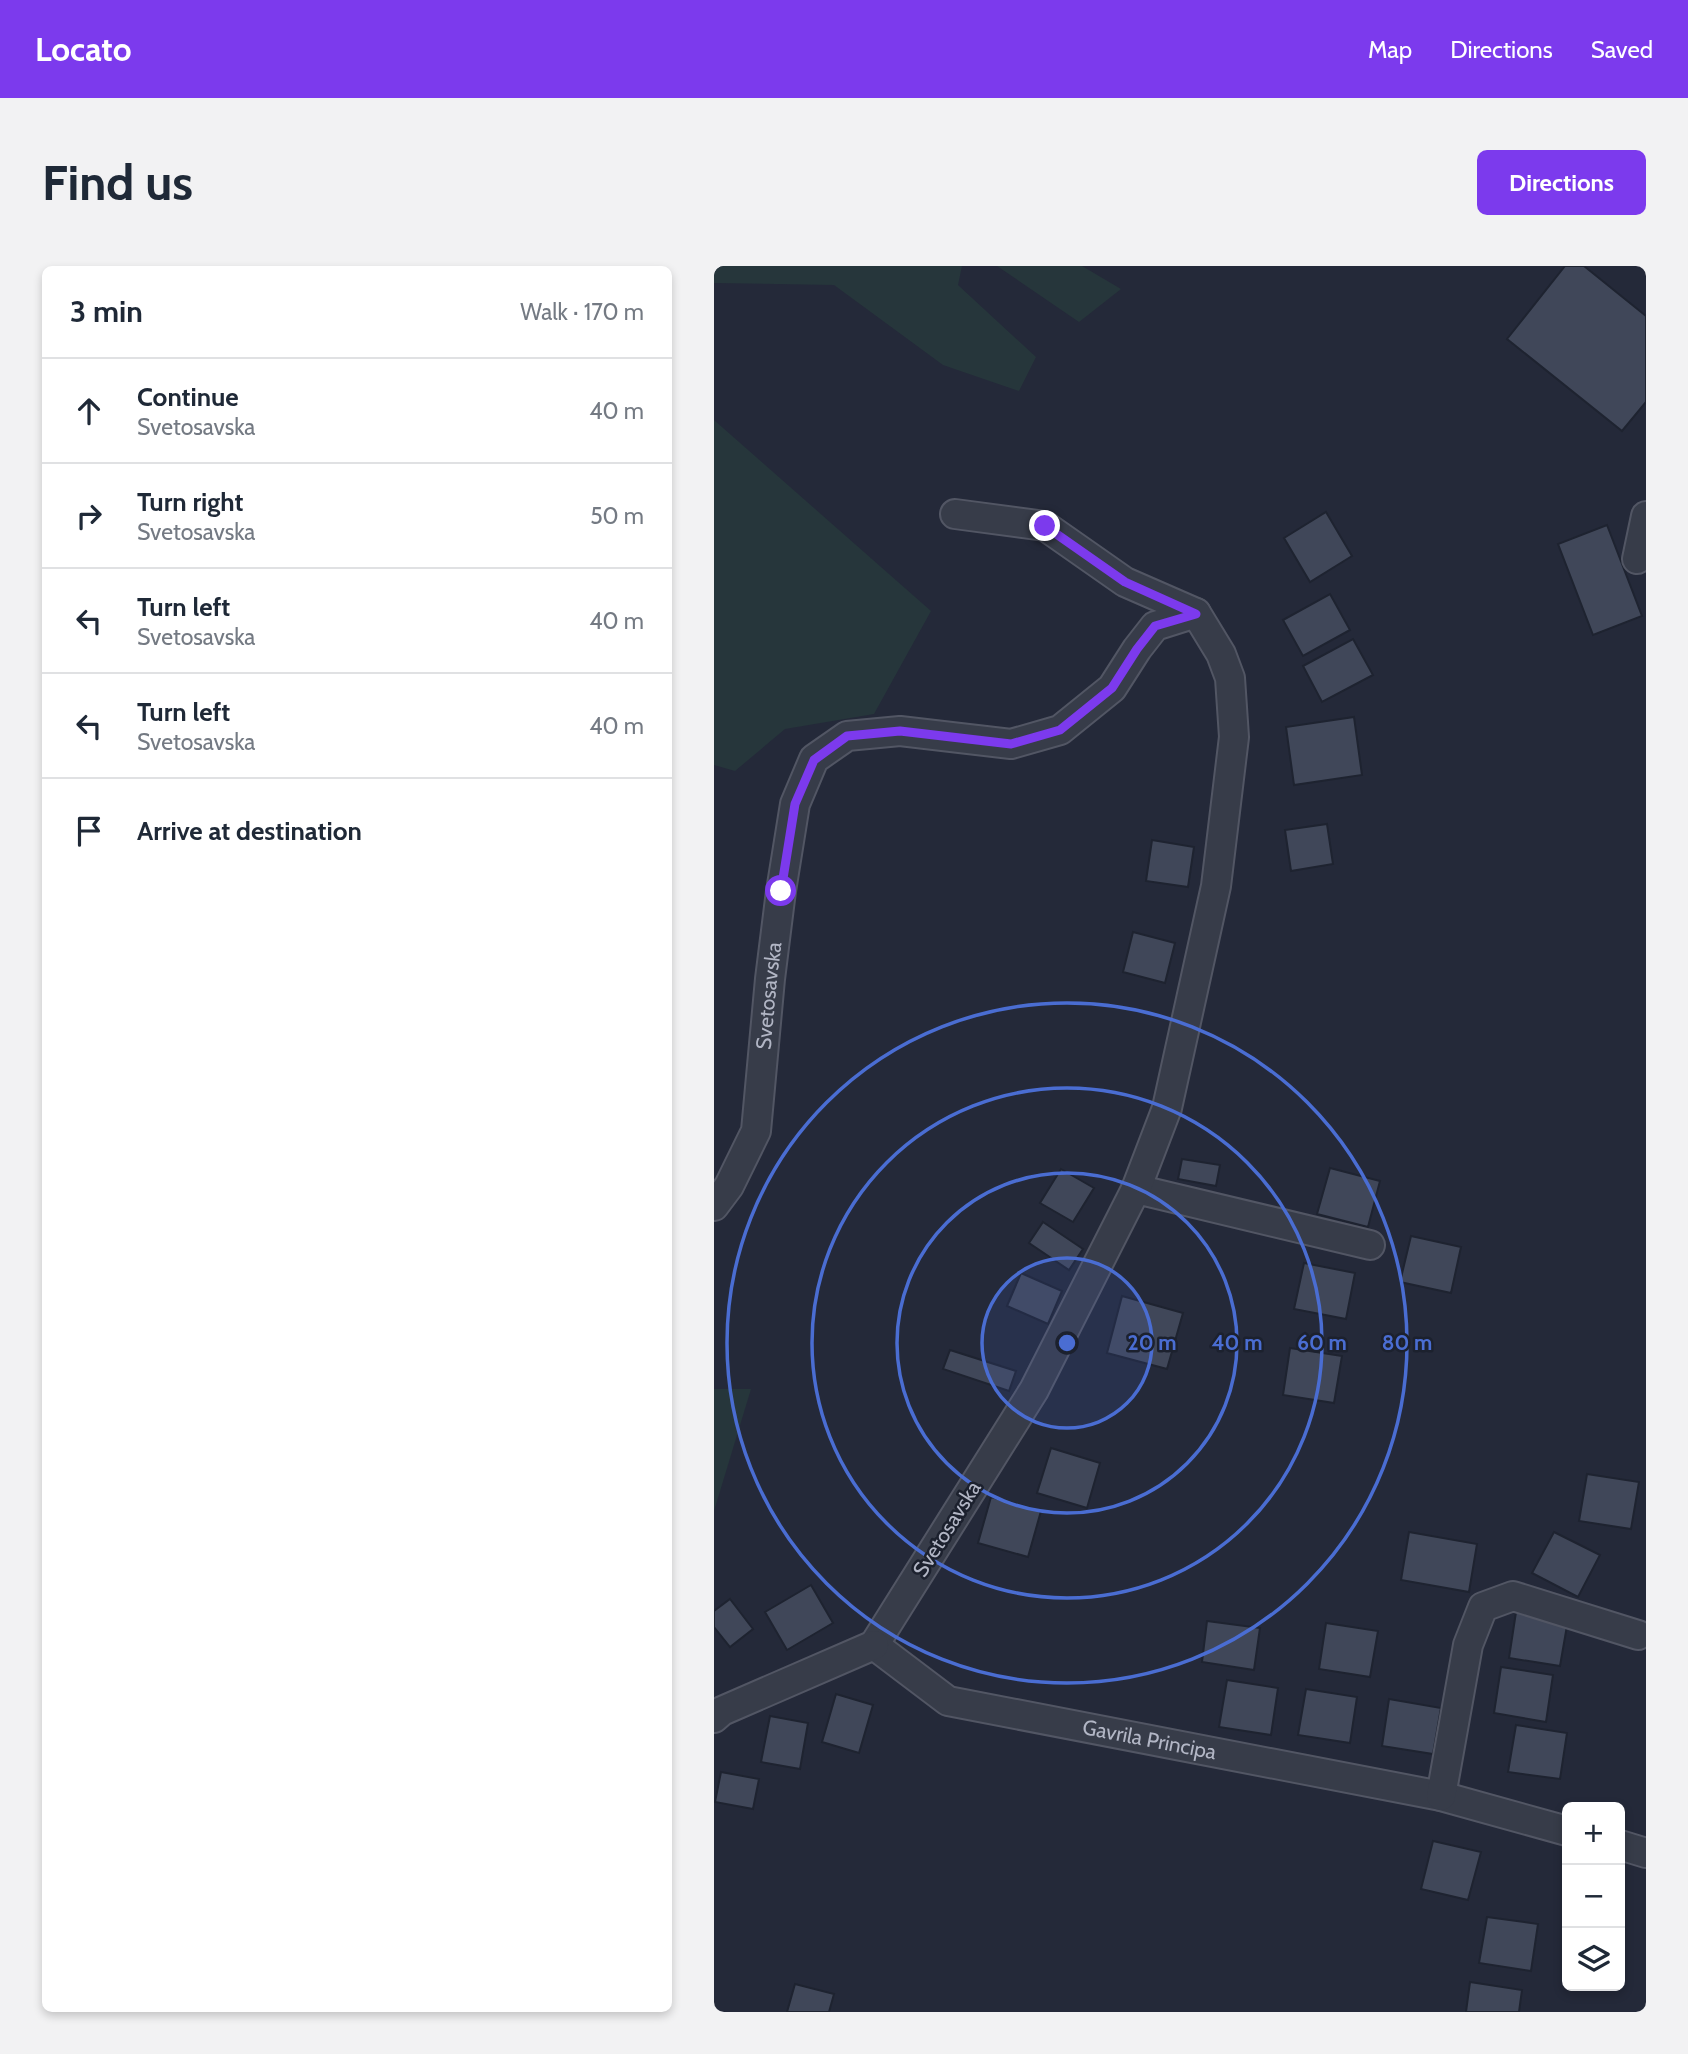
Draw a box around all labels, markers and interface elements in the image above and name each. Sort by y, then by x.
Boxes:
text: Locato [35,29,131,69]
text: Map [1368,35,1412,64]
text: Directions [1450,35,1553,64]
text: Saved [1591,35,1653,64]
button: Directions [1477,150,1646,215]
text: Find us [42,153,193,212]
text: 3 min [70,293,143,330]
text: Walk · 170 m [520,298,644,326]
text: Continue [137,381,239,413]
icon: ahead [70,392,108,430]
text: 40 m [589,397,644,425]
text: Svetosavska [137,413,255,441]
text: Turn right [137,486,243,518]
icon: right [70,497,108,535]
text: 50 m [590,502,644,530]
route end [1029,510,1060,541]
text: Svetosavska [137,518,255,546]
text: Turn left [137,591,230,623]
icon: left [70,602,108,640]
text: 40 m [589,607,644,635]
text: Svetosavska [137,623,255,651]
text: Turn left [137,696,230,728]
icon: left [70,707,108,745]
text: 40 m [589,712,644,740]
text: Svetosavska [137,728,255,756]
icon: arrive [70,812,108,850]
text: Arrive at destination [137,815,362,847]
route start [765,875,796,906]
street label: Svetosavska [751,940,787,1051]
text: 20 m [1128,1330,1176,1355]
text: 40 m [1212,1330,1262,1355]
text: 60 m [1297,1330,1347,1355]
text: 80 m [1382,1330,1432,1355]
centre of rings [1055,1331,1079,1355]
street label: Svetosavska [907,1476,986,1581]
street label: Gavrila Principa [1081,1714,1219,1764]
map controls [1562,1802,1625,1991]
button: + [1562,1802,1625,1865]
button: − [1562,1865,1625,1928]
button: layers [1562,1928,1625,1991]

